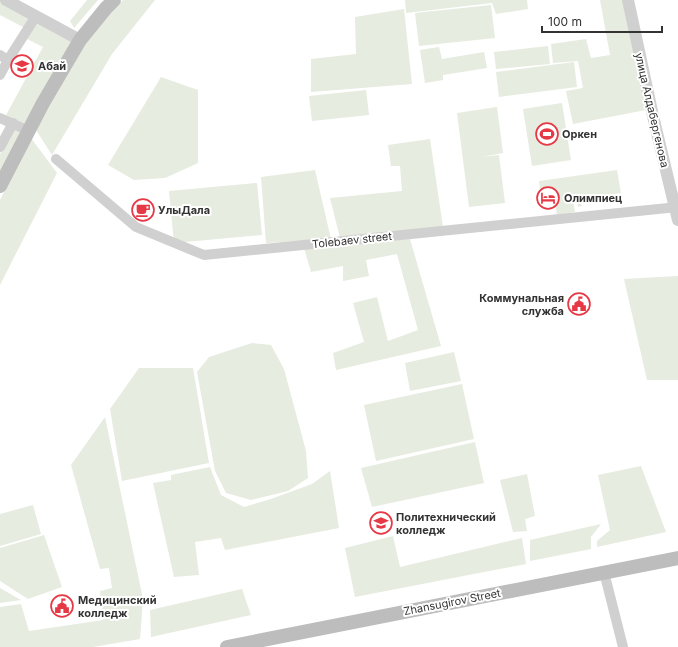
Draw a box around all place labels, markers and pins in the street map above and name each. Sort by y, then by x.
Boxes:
school or university icon: Абай [9,53,35,79]
place label: Абай [38,59,66,73]
sports icon: Оркен [534,121,560,147]
place label: Оркен [562,127,597,141]
hotel icon: Олимпиец [535,185,561,211]
place label: Олимпиец [564,191,622,205]
cafe icon: УлыДала [130,197,156,223]
place label: УлыДала [158,203,210,217]
place label: Коммунальная служба [479,291,564,318]
public building icon: Коммунальная служба [566,291,592,317]
school or university icon: Политехнический колледж [368,510,394,536]
place label: Политехнический колледж [396,510,496,537]
public building icon: Медицинский колледж [49,593,75,619]
place label: Медицинский колледж [78,593,157,620]

